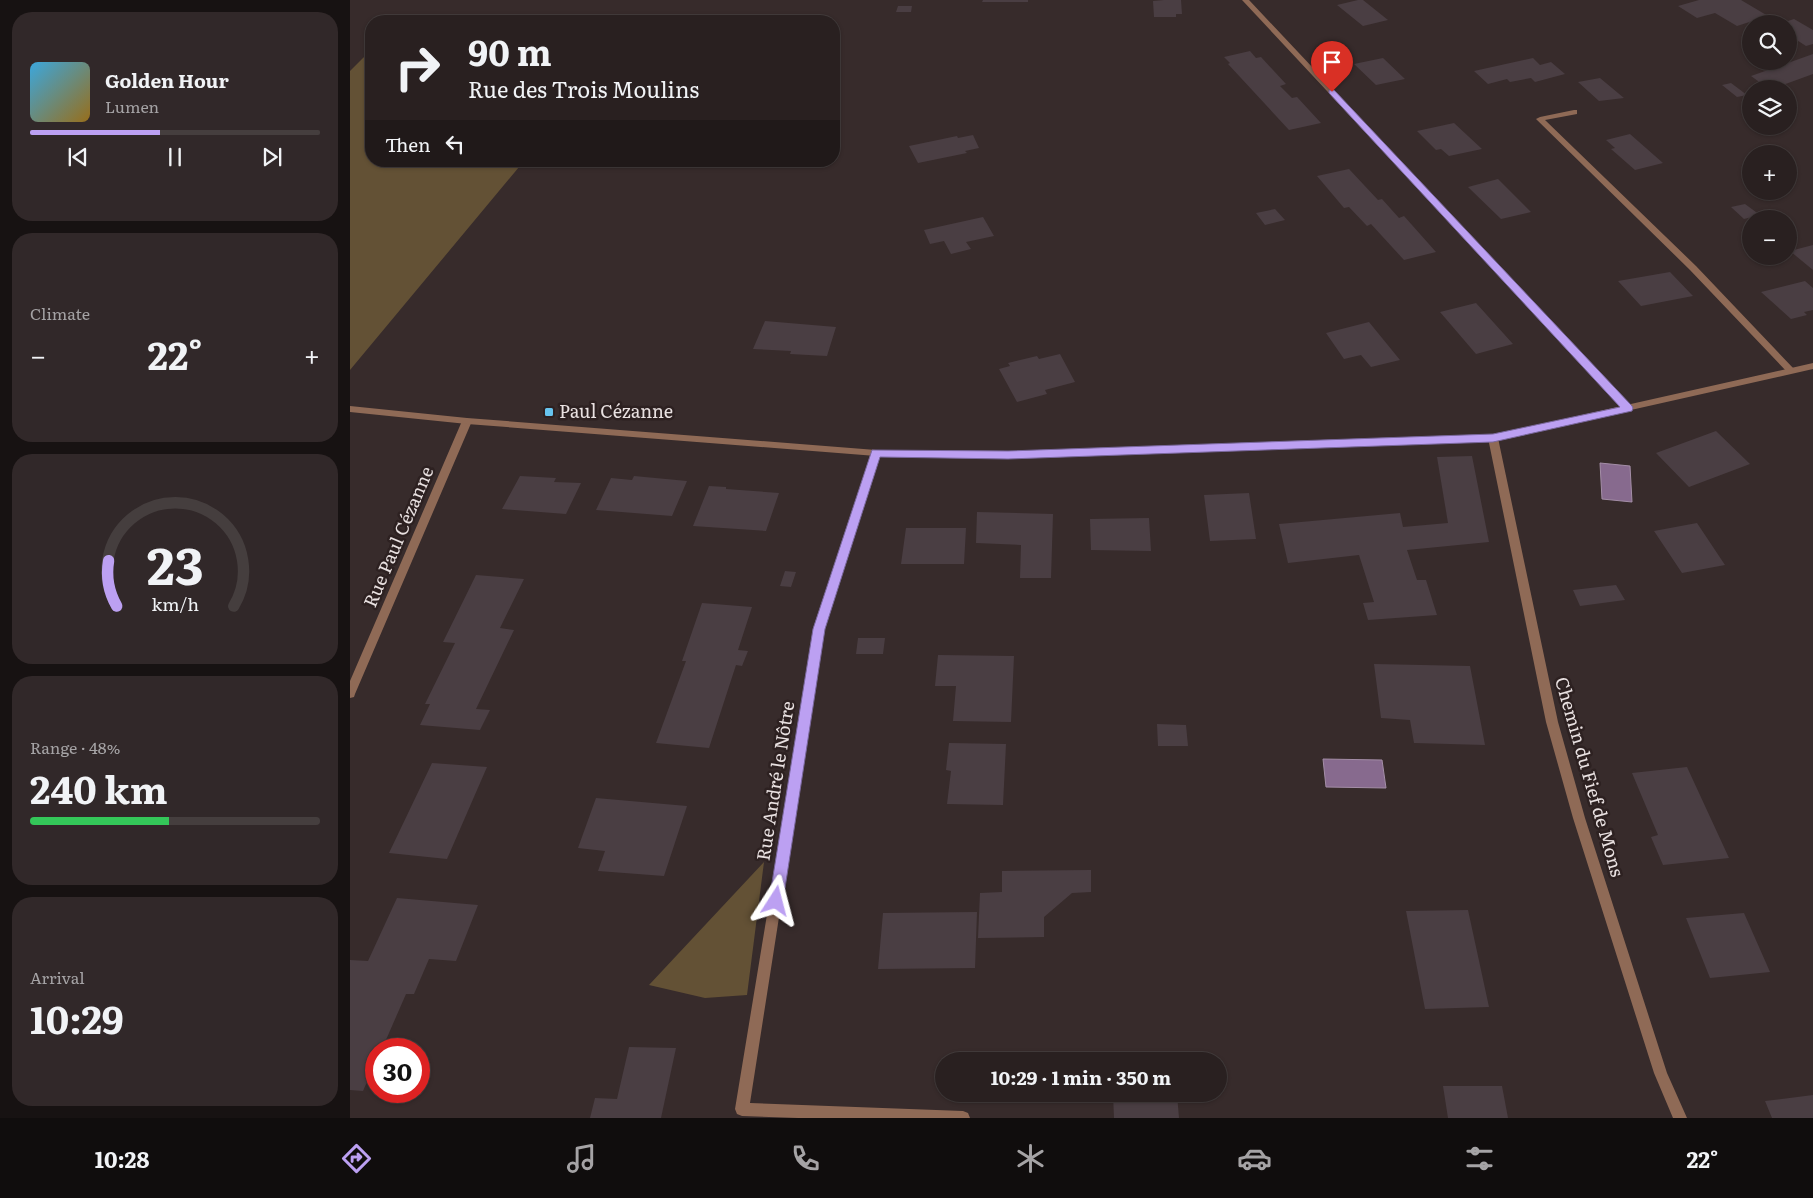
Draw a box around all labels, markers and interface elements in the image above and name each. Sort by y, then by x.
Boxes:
map controls [1742,15,1797,265]
button: search [1742,15,1797,70]
text: 90 m [468,25,552,77]
icon: right [385,35,450,100]
pin [1311,41,1353,92]
icon: arrive [1318,48,1346,76]
text: Golden Hour [105,66,229,94]
text: Rue des Trois Moulins [468,72,699,105]
button: layers [1742,80,1797,135]
text: Lumen [105,94,159,118]
text: Then [385,130,431,158]
icon: left [441,130,469,158]
icon: previous [64,143,92,171]
icon: pause [161,143,189,171]
icon: next [258,143,286,171]
button: + [1742,145,1797,200]
button: − [1742,210,1797,265]
text: Climate [30,301,90,325]
text: 22° [148,325,202,382]
text: − [30,333,46,375]
text: + [304,333,320,375]
place label: Paul Cézanne [559,397,673,424]
marker: Paul Cézanne [543,406,555,418]
street label: Rue Paul Cézanne [356,462,439,611]
text: 23 [147,524,203,601]
text: km/h [151,590,199,617]
street label: Chemin du Fief de Mons [1549,674,1632,880]
street label: Rue André le Nôtre [749,699,800,863]
text: Range · 48% [30,735,120,759]
text: 240 km [30,759,168,816]
position arrow [749,874,801,926]
text: Arrival [30,965,85,989]
text: 10:29 [30,989,124,1046]
speed limit sign: 30 [365,1038,430,1103]
text: 10:29 · 1 min · 350 m [991,1063,1171,1091]
icon: directions [339,1141,374,1176]
icon: music [564,1141,599,1176]
icon: phone [788,1141,823,1176]
icon: climate [1013,1141,1048,1176]
icon: car [1237,1141,1272,1176]
icon: filters [1462,1141,1497,1176]
text: 10:28 [95,1142,149,1175]
text: 22° [1686,1142,1718,1175]

